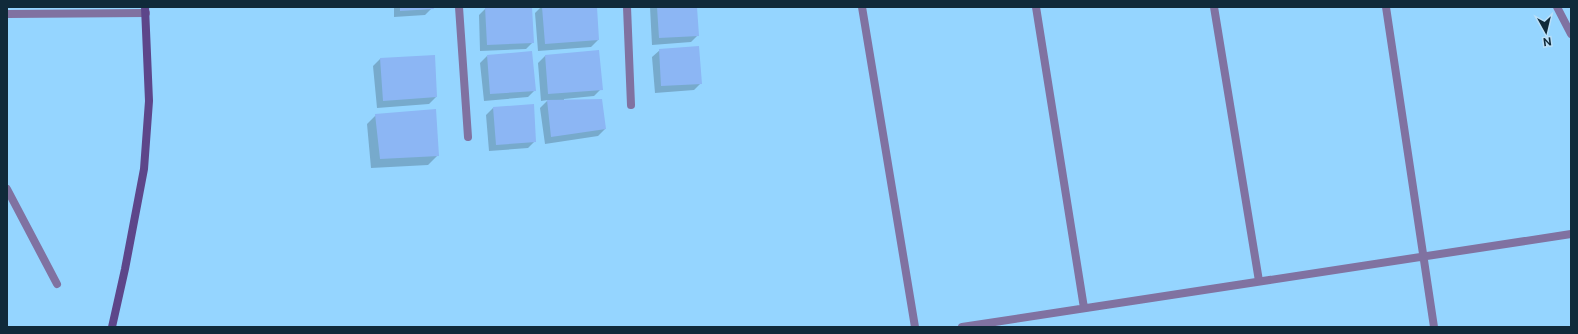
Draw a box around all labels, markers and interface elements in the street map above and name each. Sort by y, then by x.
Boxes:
north arrow [1526,12,1566,52]
text: N [1542,35,1552,48]

